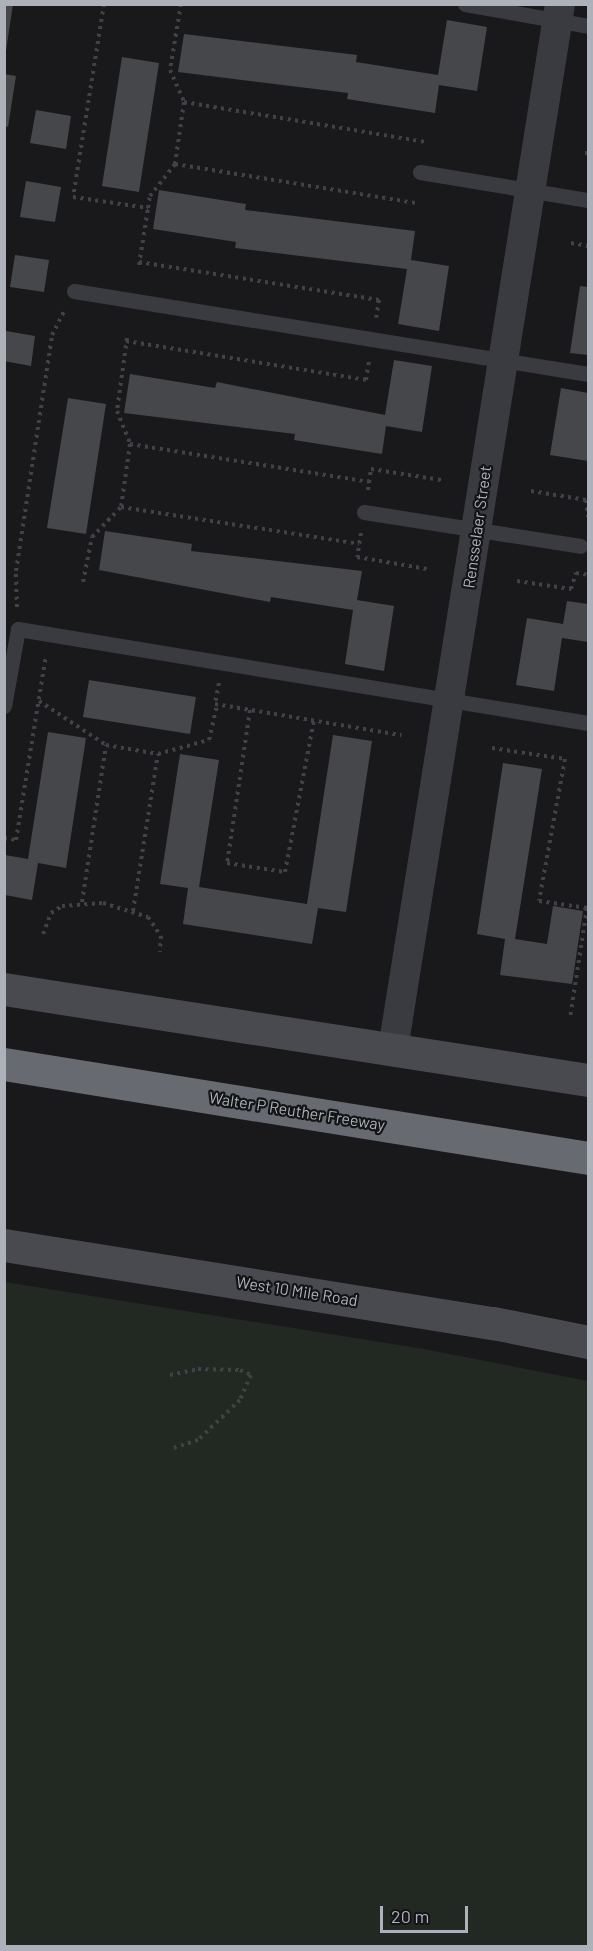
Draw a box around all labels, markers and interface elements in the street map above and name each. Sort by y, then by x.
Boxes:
street label: Rensselaer Street [459,464,495,590]
street label: Walter P Reuther Freeway [208,1088,386,1134]
street label: West 10 Mile Road [235,1272,359,1310]
scale bar [383,1894,472,1932]
text: 20 m [391,1905,429,1927]

